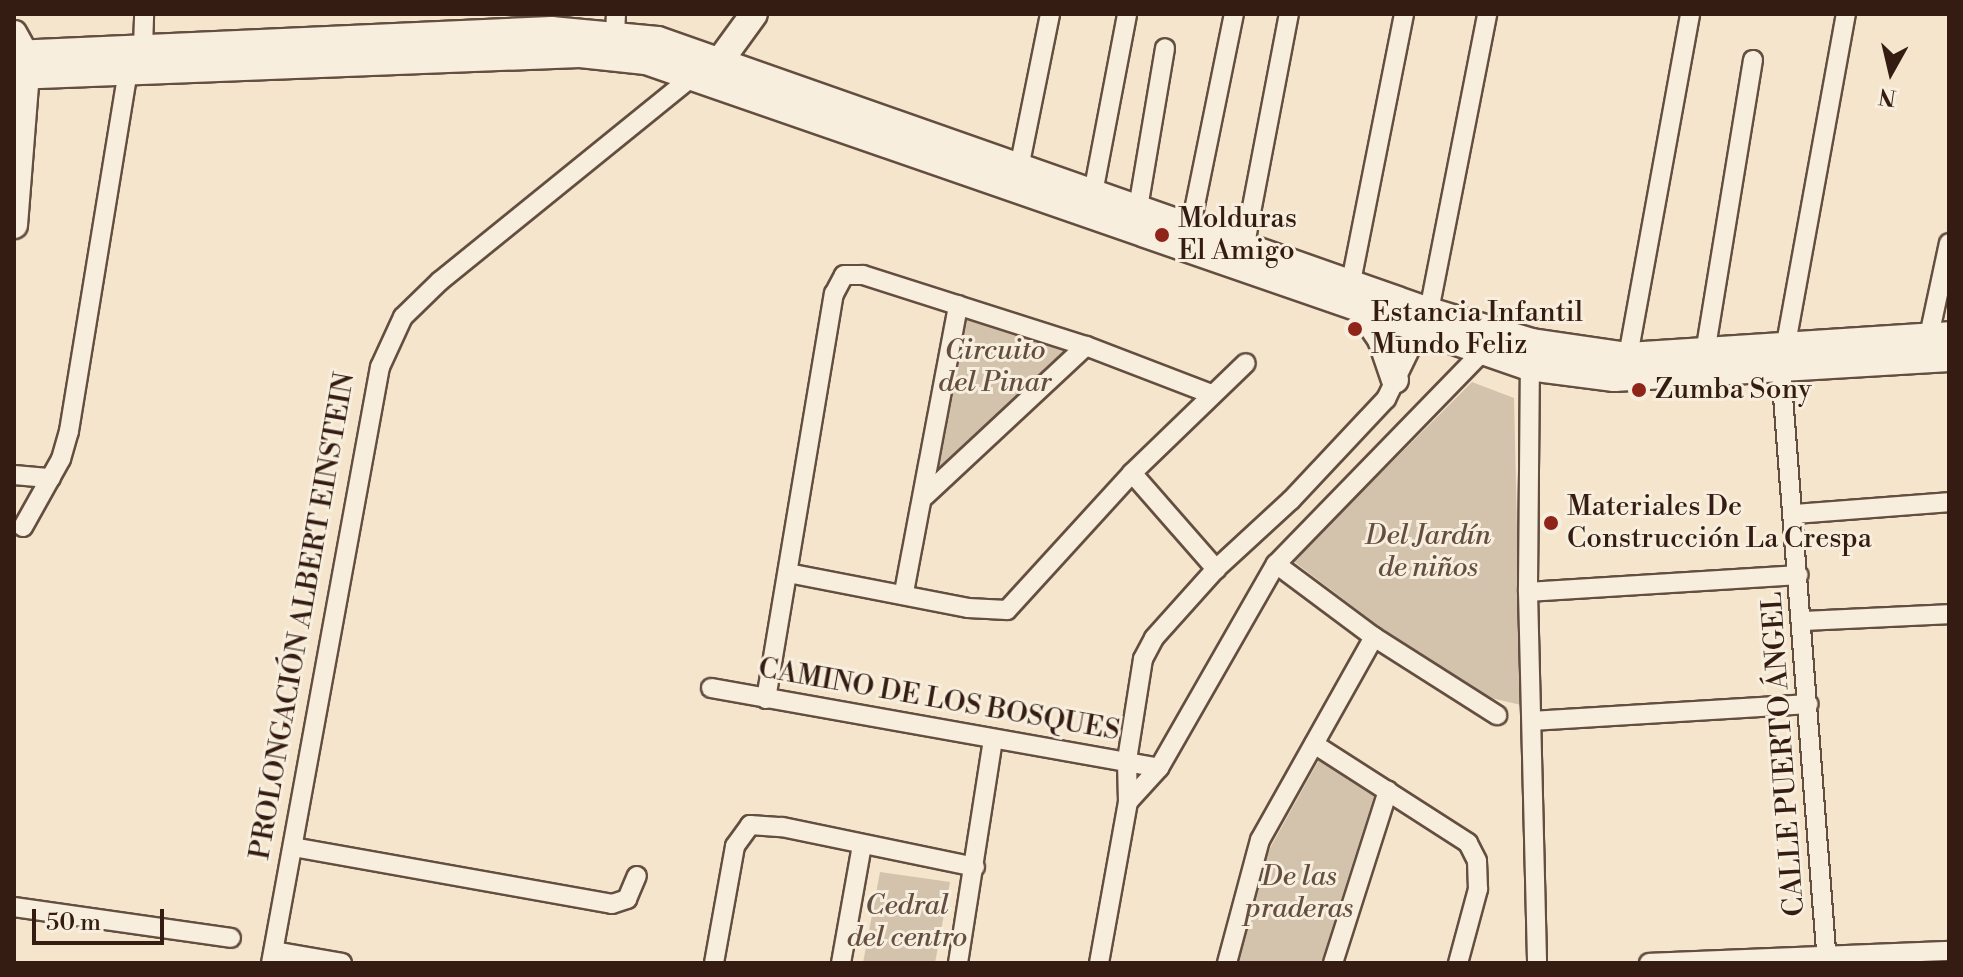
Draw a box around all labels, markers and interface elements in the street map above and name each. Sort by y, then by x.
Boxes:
north arrow [1851,32,1931,112]
text: N [1877,82,1898,111]
place label: Molduras El Amigo [1178,202,1297,268]
marker: Molduras El Amigo [1153,226,1171,244]
place label: Estancia Infantil Mundo Feliz [1371,296,1583,362]
marker: Estancia Infantil Mundo Feliz [1346,320,1364,338]
park label: Circuito del Pinar [938,334,1052,400]
street label: PROLONGACIÓN ALBERT EINSTEIN [244,370,362,862]
place label: Zumba Sony [1655,373,1811,407]
marker: Zumba Sony [1630,381,1648,399]
place label: Materiales De Construcción La Crespa [1567,490,1872,556]
marker: Materiales De Construcción La Crespa [1542,514,1560,532]
park label: Del Jardín de niños [1365,519,1491,585]
street label: CALLE PUERTO ÁNGEL [1756,591,1812,917]
street label: CAMINO DE LOS BOSQUES [756,652,1122,748]
park label: De las praderas [1245,860,1353,926]
park label: Cedral del centro [847,889,967,955]
scale bar [36,893,168,943]
text: 50 m [46,908,101,938]

